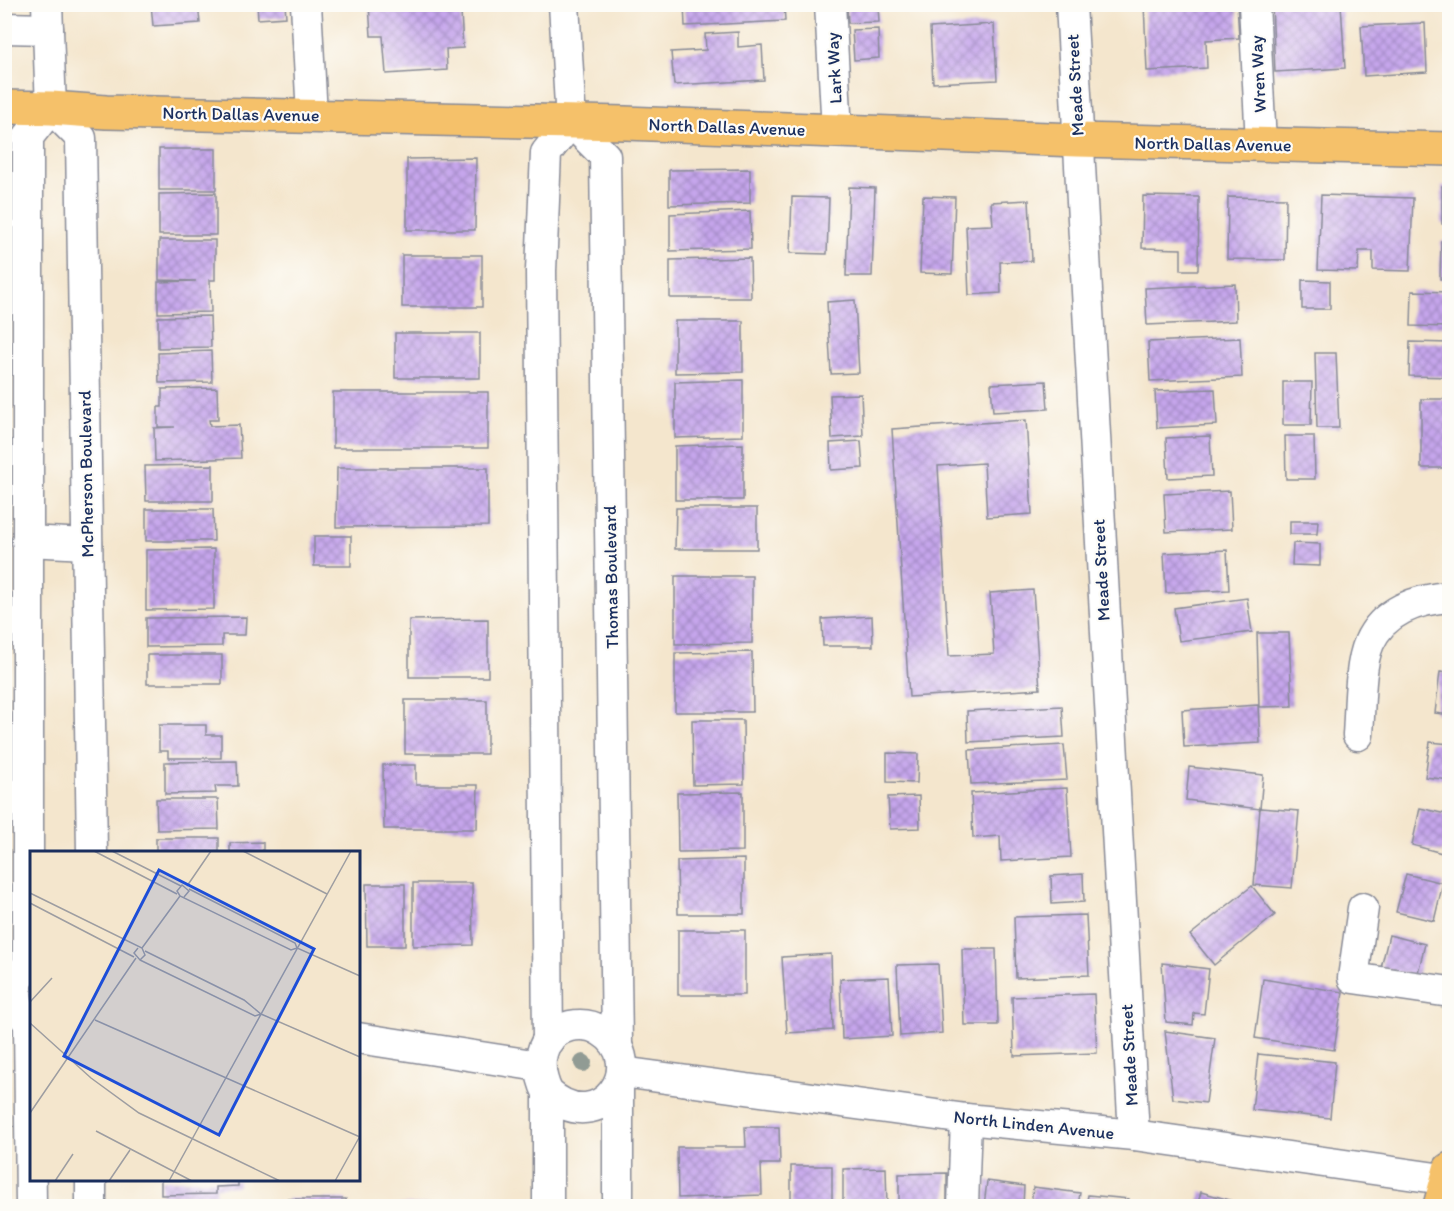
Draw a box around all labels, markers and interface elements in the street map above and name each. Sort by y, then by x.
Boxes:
street label: Lark Way [821,31,847,104]
street label: Meade Street [1061,33,1089,137]
street label: Wren Way [1245,34,1271,113]
street label: North Dallas Avenue [162,102,320,126]
street label: North Dallas Avenue [648,113,806,141]
street label: North Dallas Avenue [1134,132,1292,156]
street label: McPherson Boulevard [74,390,98,558]
street label: Thomas Boulevard [599,505,623,649]
street label: Meade Street [1087,518,1115,622]
inset map [30,851,360,1181]
street label: Meade Street [1115,1003,1143,1107]
street label: North Linden Avenue [952,1106,1116,1144]

